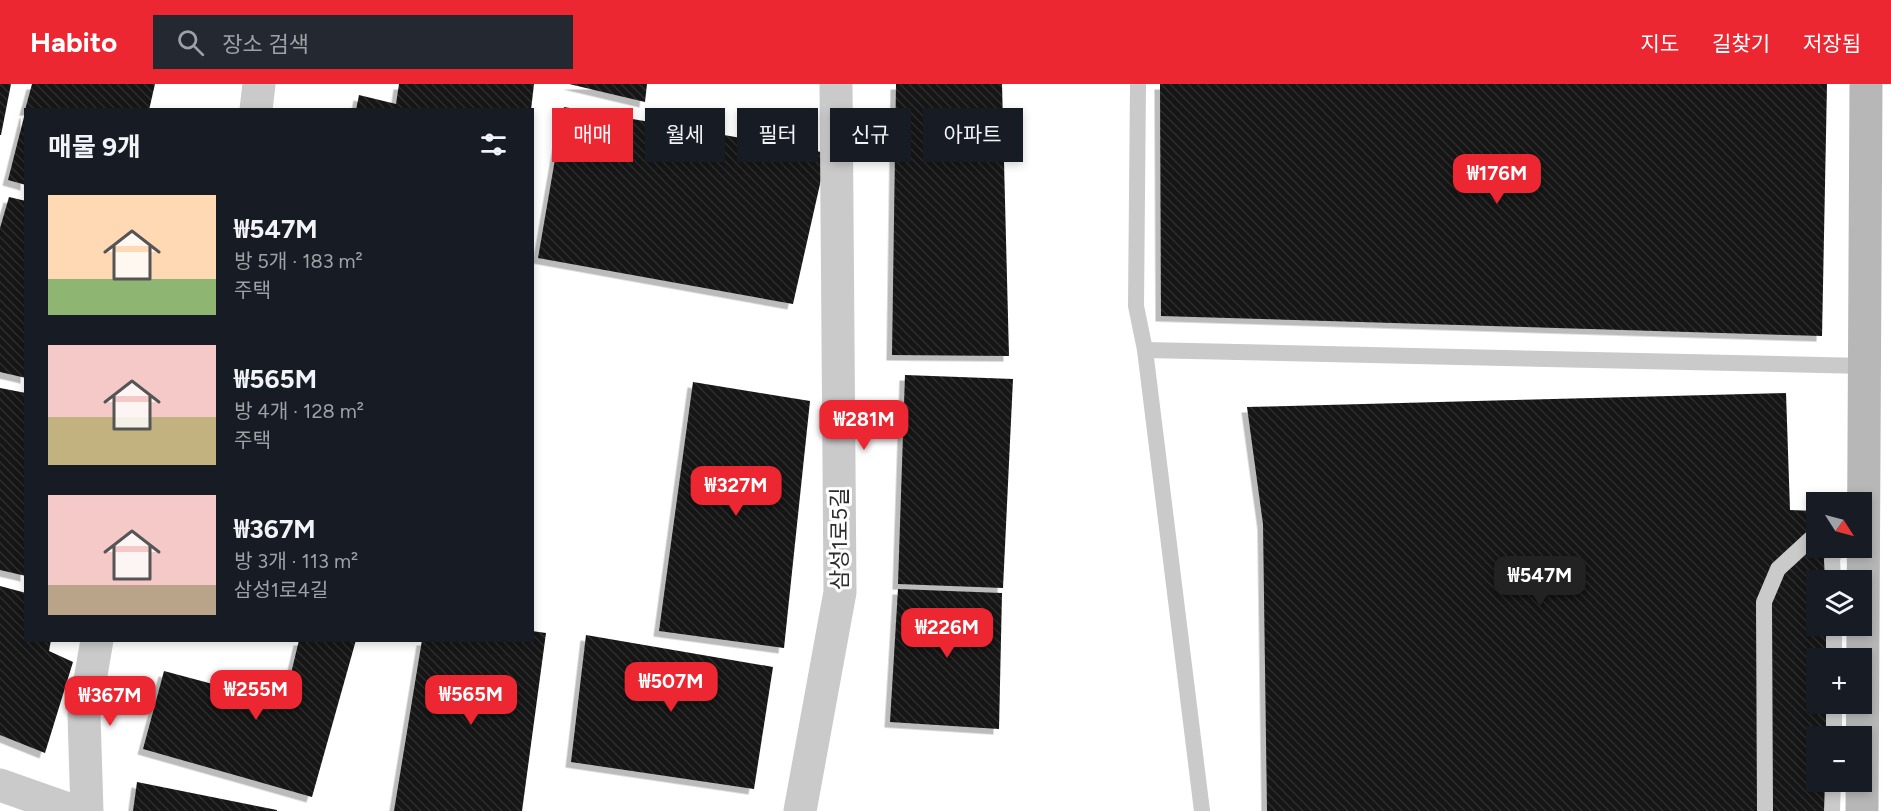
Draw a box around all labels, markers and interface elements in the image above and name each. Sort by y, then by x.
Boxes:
search box [153,15,573,69]
text: Habito [30,25,117,59]
icon: search [174,26,207,59]
text: 장소 검색 [222,31,309,58]
text: 지도 [1640,31,1679,56]
text: 길찾기 [1712,31,1770,56]
text: 저장됨 [1803,31,1861,56]
chip: 매매 [552,108,633,162]
chip: 월세 [645,108,725,162]
chip: 필터 [737,108,818,162]
chip: 신규 [830,108,911,162]
chip: 아파트 [923,108,1023,162]
icon: filters [477,128,510,161]
text: 매물 9개 [48,131,141,163]
pin: ₩176M [1455,154,1539,205]
text: ₩176M [1467,161,1527,185]
text: ₩547M [234,213,318,245]
icon: home [96,219,168,291]
text: 방 5개 · 183 m² [234,249,363,273]
text: 주택 [234,278,271,302]
text: ₩565M [234,363,317,395]
icon: home [96,369,168,441]
text: 방 4개 · 128 m² [234,399,364,423]
pin: ₩281M [822,400,906,451]
text: ₩281M [833,407,895,431]
text: 주택 [234,428,271,452]
pin: ₩327M [694,466,778,517]
text: ₩327M [705,473,767,497]
street label: 삼성1로5길 [826,488,853,590]
north arrow [1806,492,1872,558]
map controls [1806,492,1872,792]
text: ₩367M [234,513,316,545]
icon: home [96,519,168,591]
text: 방 3개 · 113 m² [234,549,358,573]
pin: ₩547M [1498,556,1582,607]
text: ₩547M [1508,563,1572,587]
button: layers [1806,570,1872,636]
text: 삼성1로4길 [234,578,328,602]
pin: ₩226M [905,608,989,659]
text: ₩226M [915,615,979,639]
button: + [1806,648,1872,714]
pin: ₩507M [629,662,713,713]
text: ₩507M [639,669,703,693]
pin: ₩255M [214,670,298,721]
pin: ₩565M [429,675,513,726]
pin: ₩367M [68,676,152,727]
text: ₩255M [224,677,288,701]
text: ₩565M [439,682,503,706]
text: ₩367M [79,683,141,707]
button: − [1806,726,1872,792]

